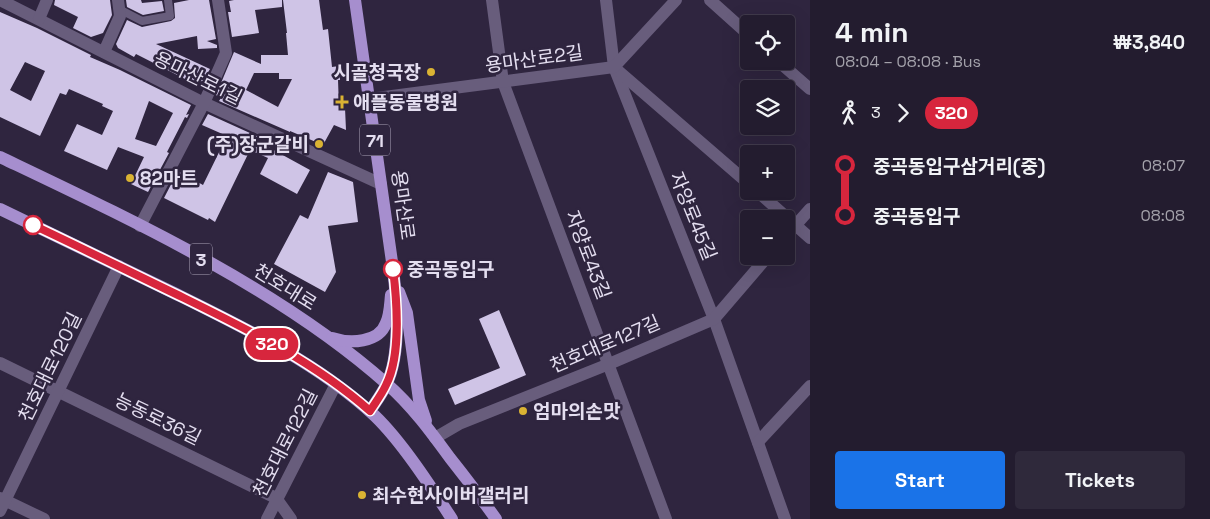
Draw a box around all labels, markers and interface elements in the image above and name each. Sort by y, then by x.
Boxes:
text: 4 min [835,14,909,50]
map controls [740,15,795,265]
button: locate [740,15,795,70]
text: ₩3,840 [1113,30,1185,55]
street label: 용마산로2길 [483,40,585,78]
street label: 용마산로1길 [150,46,246,110]
text: 08:04 – 08:08 · Bus [835,51,981,72]
place label: 시골청국장 [334,60,421,85]
marker: 시골청국장 [425,66,437,78]
button: layers [740,80,795,135]
place label: 애플동물병원 [353,90,458,115]
marker: 애플동물병원 [335,95,349,109]
icon: walk [835,99,863,127]
icon: forward [889,99,917,127]
text: 320 [935,101,968,124]
text: 3 [871,102,881,123]
road number: 71 [360,124,390,156]
place label: (주)장군갈비 [207,132,309,157]
marker: (주)장군갈비 [313,138,325,150]
button: + [740,145,795,200]
text: 중곡동입구삼거리(중) [873,154,1045,179]
text: 08:07 [1142,155,1185,176]
place label: 82마트 [140,166,198,191]
street label: 자양로45길 [664,168,722,264]
street label: 용마산로 [386,169,420,241]
marker: 82마트 [124,172,136,184]
text: 중곡동입구 [873,204,960,229]
text: 08:08 [1141,205,1185,226]
street label: 자양로43길 [560,207,616,303]
button: − [740,210,795,265]
unlabelled marker [23,215,43,235]
road number: 3 [190,243,212,274]
place label: 중곡동입구 [407,257,494,282]
street label: 천호대로 [249,258,321,316]
marker: 중곡동입구 [383,259,403,279]
street label: 천호대로120길 [13,308,87,426]
street label: 천호대로127길 [546,310,664,378]
line badge: 320 [243,328,301,360]
text: 320 [255,332,289,355]
street label: 천호대로122길 [247,385,323,501]
street label: 능동로36길 [111,387,205,451]
place label: 엄마의손맛 [533,399,621,424]
marker: 엄마의손맛 [517,405,529,417]
button: Start [835,451,1005,509]
button: Tickets [1015,451,1185,509]
place label: 최수현사이버갤러리 [372,483,529,508]
marker: 최수현사이버갤러리 [356,489,368,501]

